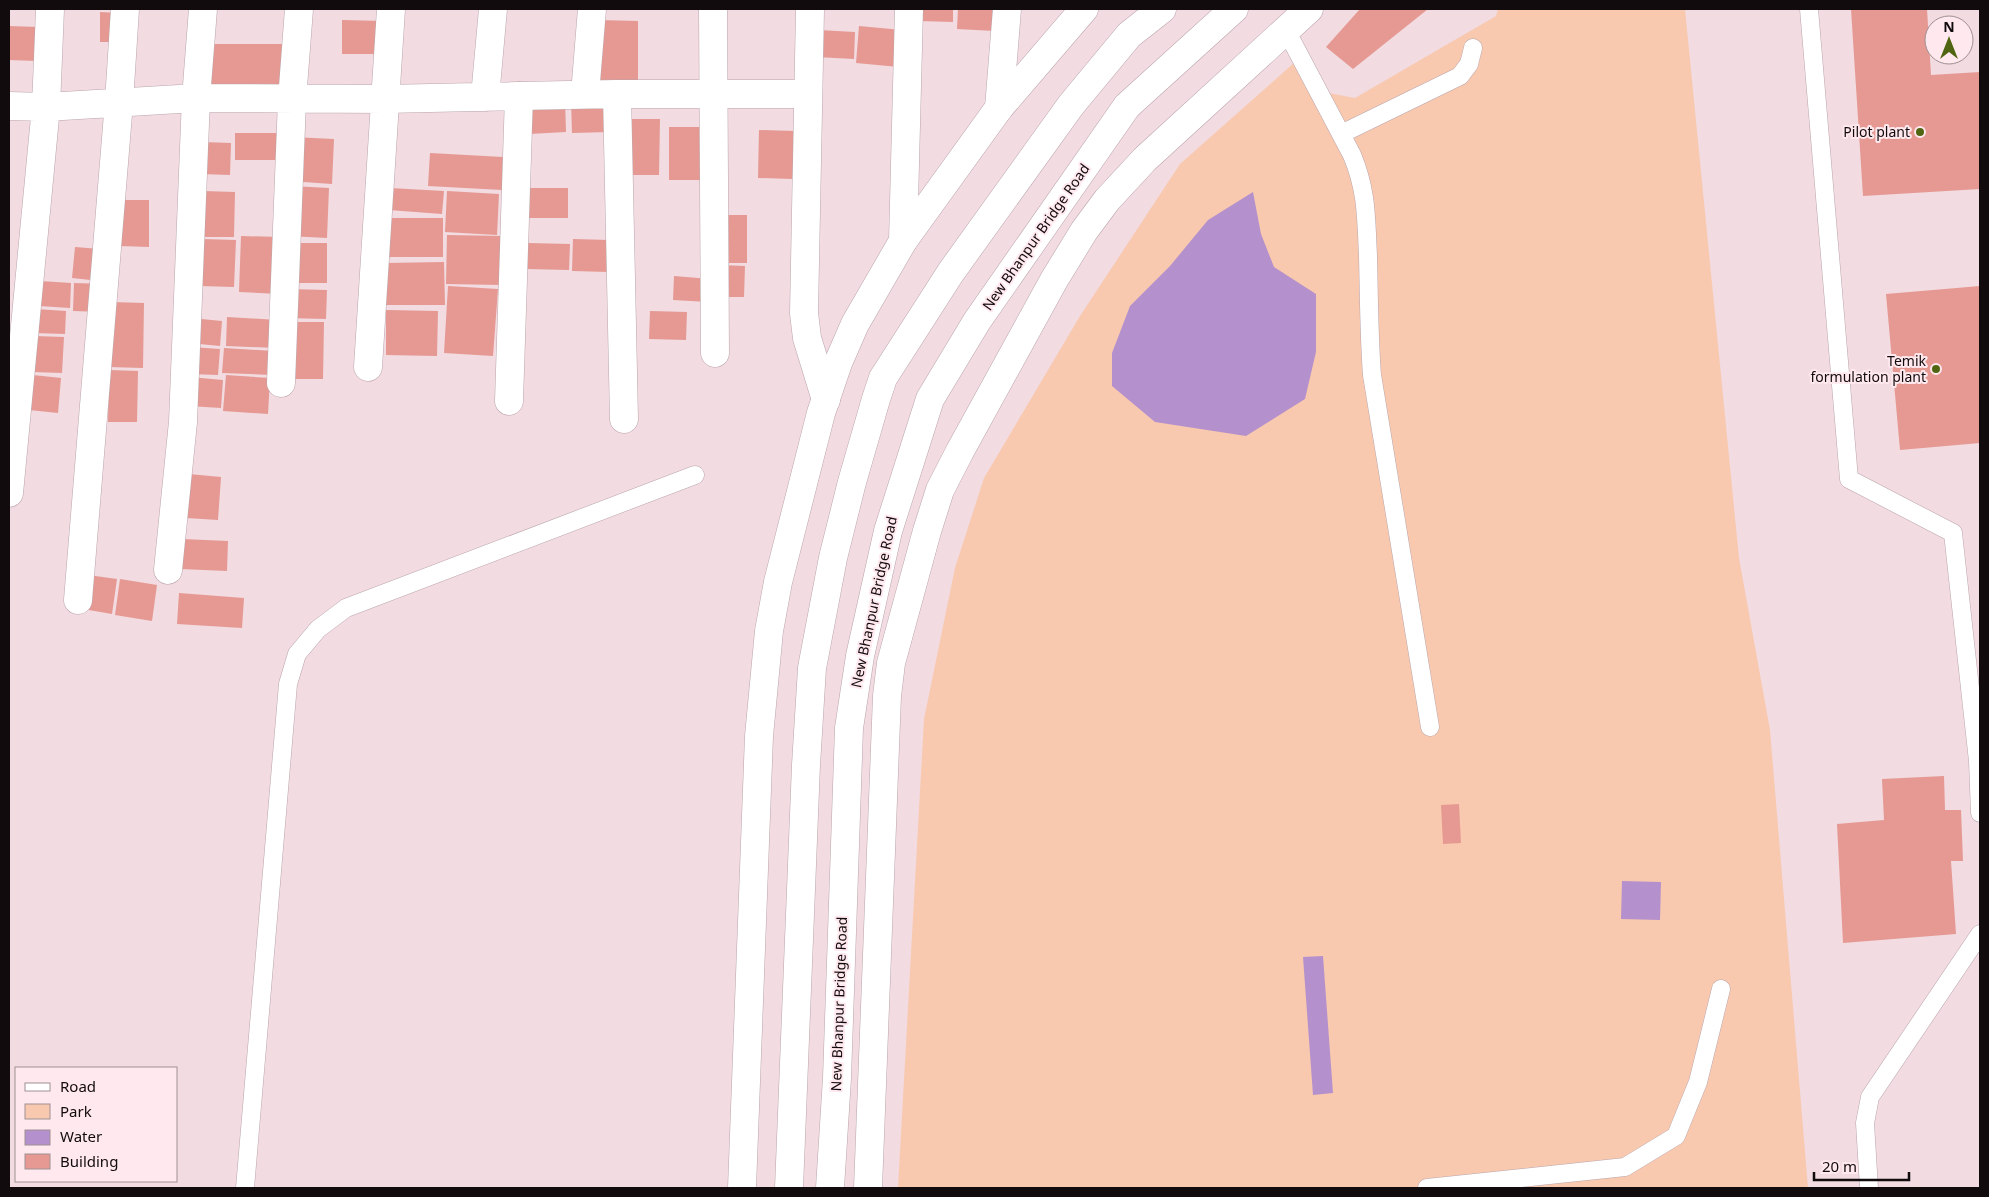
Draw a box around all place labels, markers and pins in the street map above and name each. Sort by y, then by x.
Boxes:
place label: Pilot plant [1843,122,1910,141]
marker: Pilot plant [1914,126,1926,138]
place label: Temik formulation plant [1811,351,1927,386]
marker: Temik formulation plant [1930,363,1942,375]

